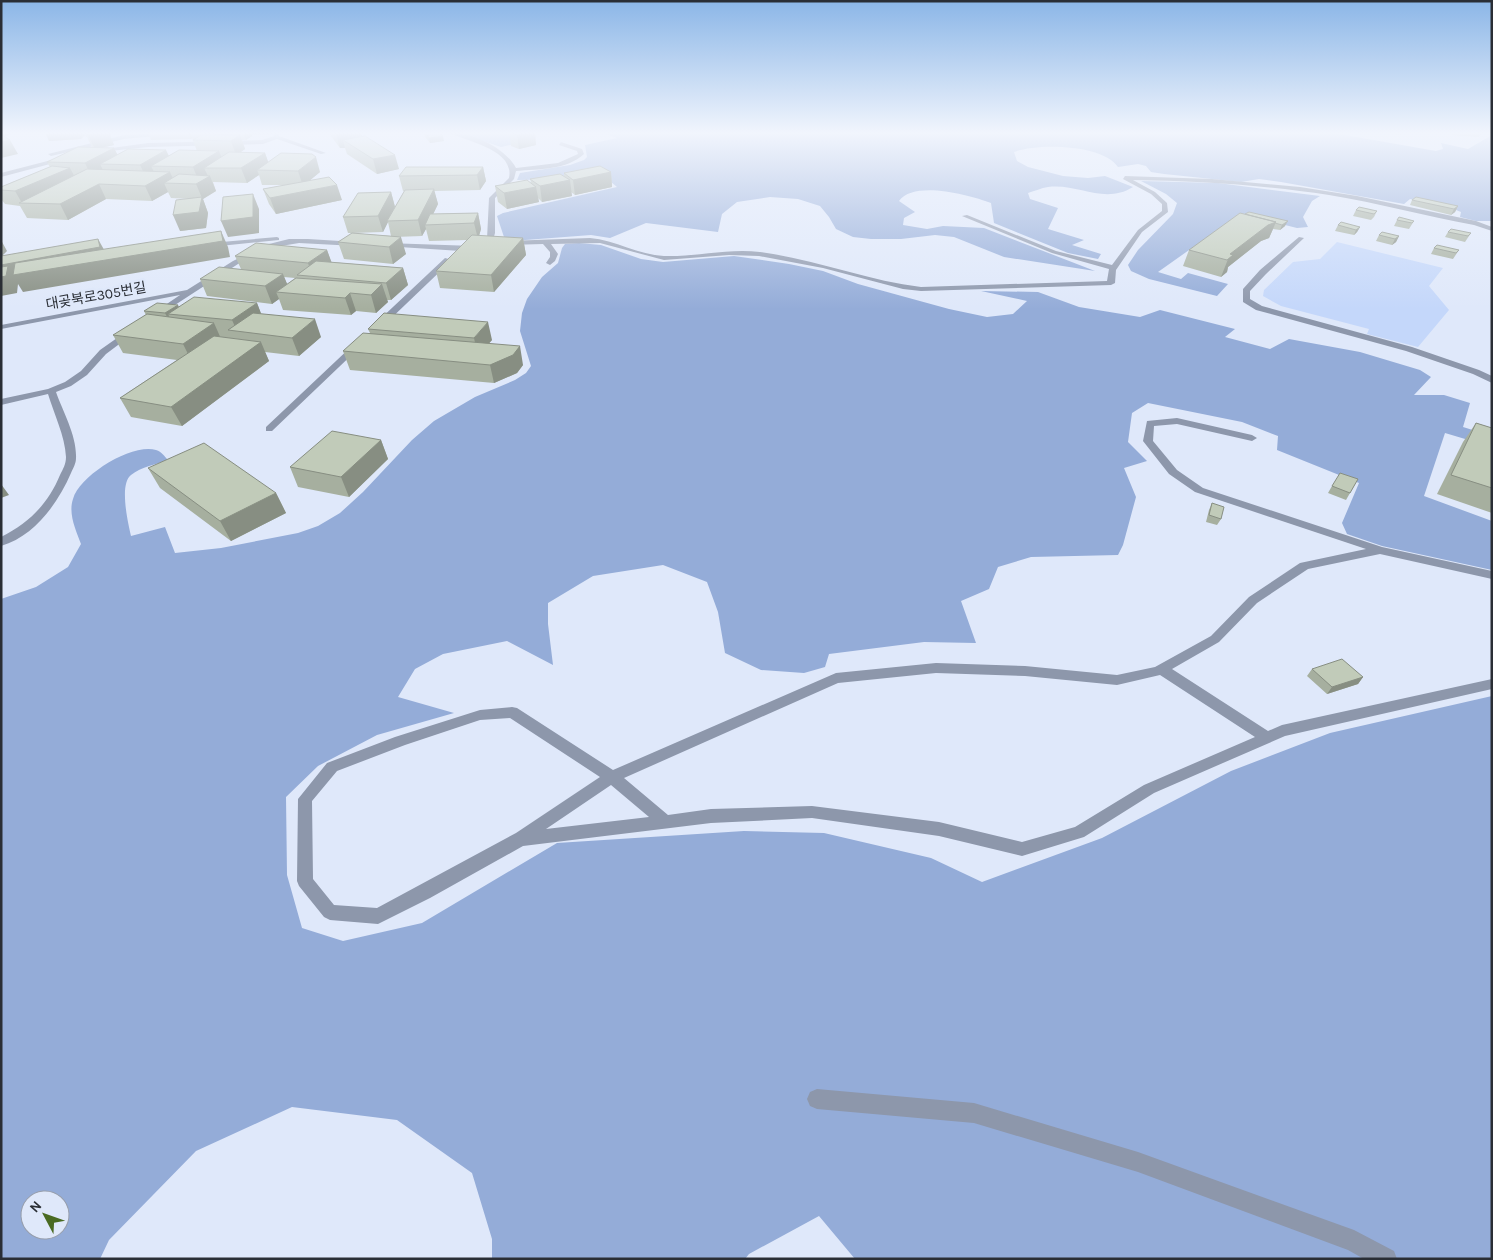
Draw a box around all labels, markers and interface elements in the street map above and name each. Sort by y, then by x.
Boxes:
street label: 대곶북로305번길 [44,279,148,313]
north arrow [20,1190,70,1240]
text: N [26,1197,45,1216]

